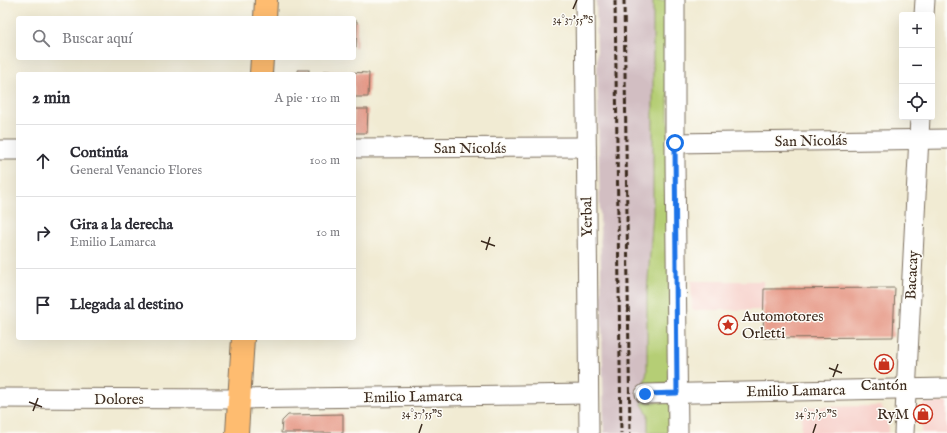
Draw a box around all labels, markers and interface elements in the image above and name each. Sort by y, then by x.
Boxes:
map controls [899,12,935,120]
button: + [899,12,935,48]
text: 34°37'55"S [553,14,593,27]
search box [16,16,356,60]
icon: search [30,27,52,49]
text: Buscar aquí [62,29,132,48]
button: − [899,48,935,84]
button: locate [899,84,935,120]
text: 2 min [32,88,70,109]
text: A pie · 110 m [275,90,340,107]
street label: San Nicolás [775,131,847,151]
route start [666,134,684,152]
street label: San Nicolás [434,139,506,158]
text: Continúa [70,143,128,162]
icon: ahead [32,150,54,172]
text: 100 m [310,152,340,169]
text: General Venancio Flores [70,162,202,179]
street label: Yerbal [577,196,597,237]
text: Gira a la derecha [70,215,173,234]
icon: right [32,222,54,244]
text: 10 m [316,224,340,241]
text: Emilio Lamarca [70,234,156,251]
street label: Bacacay [901,249,923,300]
icon: arrive [32,294,54,316]
text: Llegada al destino [70,295,183,314]
place label: Automotores Orletti [741,307,824,343]
place icon: Automotores Orletti [717,314,739,336]
shop icon: Cantón [873,353,895,375]
place label: Cantón [861,376,907,395]
street label: Emilio Lamarca [746,381,846,401]
route end [636,385,654,403]
street label: Emilio Lamarca [363,387,463,407]
street label: Dolores [94,390,144,409]
shop icon: RyM [912,403,934,425]
place label: RyM [877,405,909,424]
text: 34°37'55"S [402,408,442,421]
text: 34°37'50"S [795,408,837,421]

